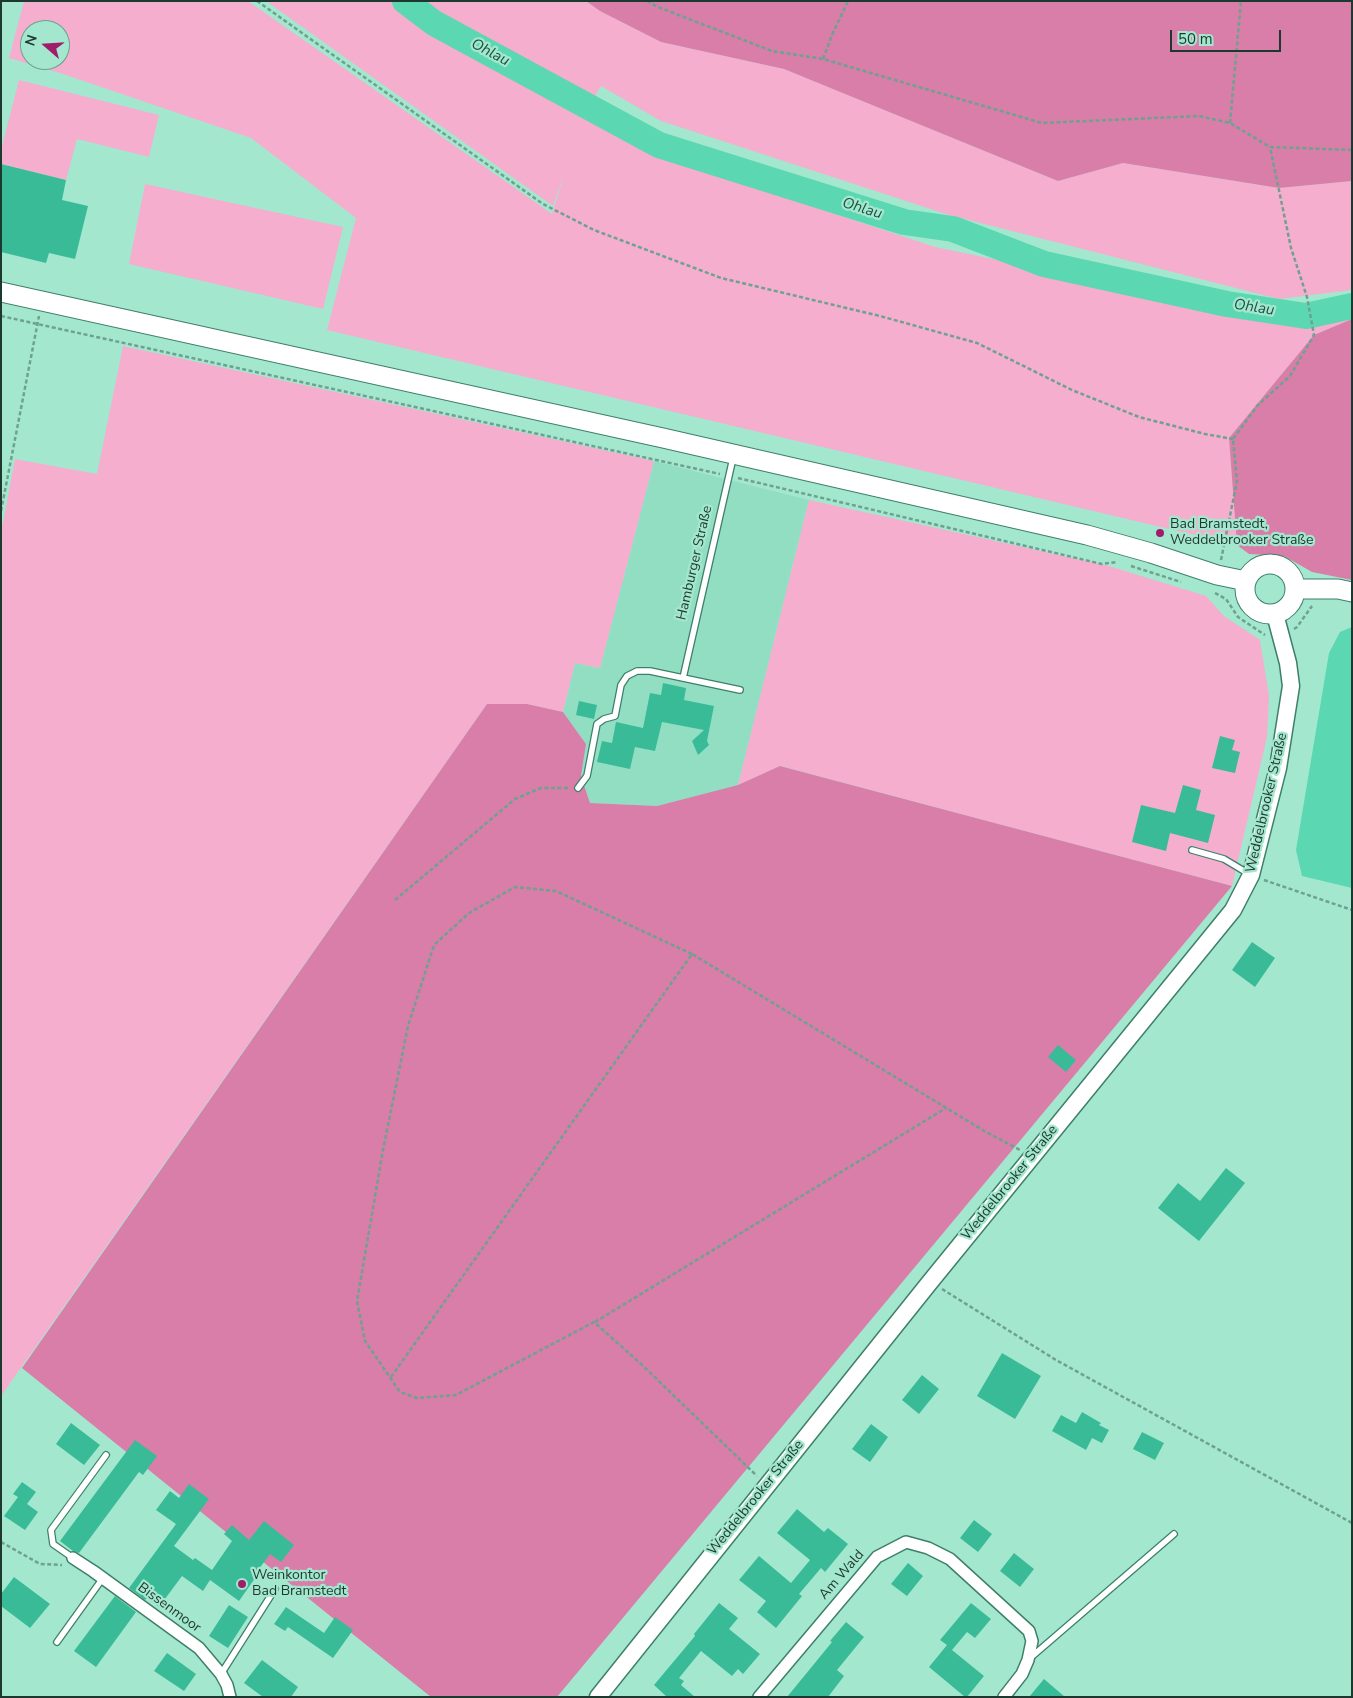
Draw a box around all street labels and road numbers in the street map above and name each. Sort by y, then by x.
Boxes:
street label: Hamburger Straße [674,504,716,622]
street label: Weddelbrooker Straße [1243,731,1291,875]
street label: Weddelbrooker Straße [958,1122,1062,1244]
street label: Weddelbrooker Straße [704,1437,808,1559]
street label: Am Wald [816,1547,868,1603]
street label: Bissenmoor [134,1579,204,1637]

